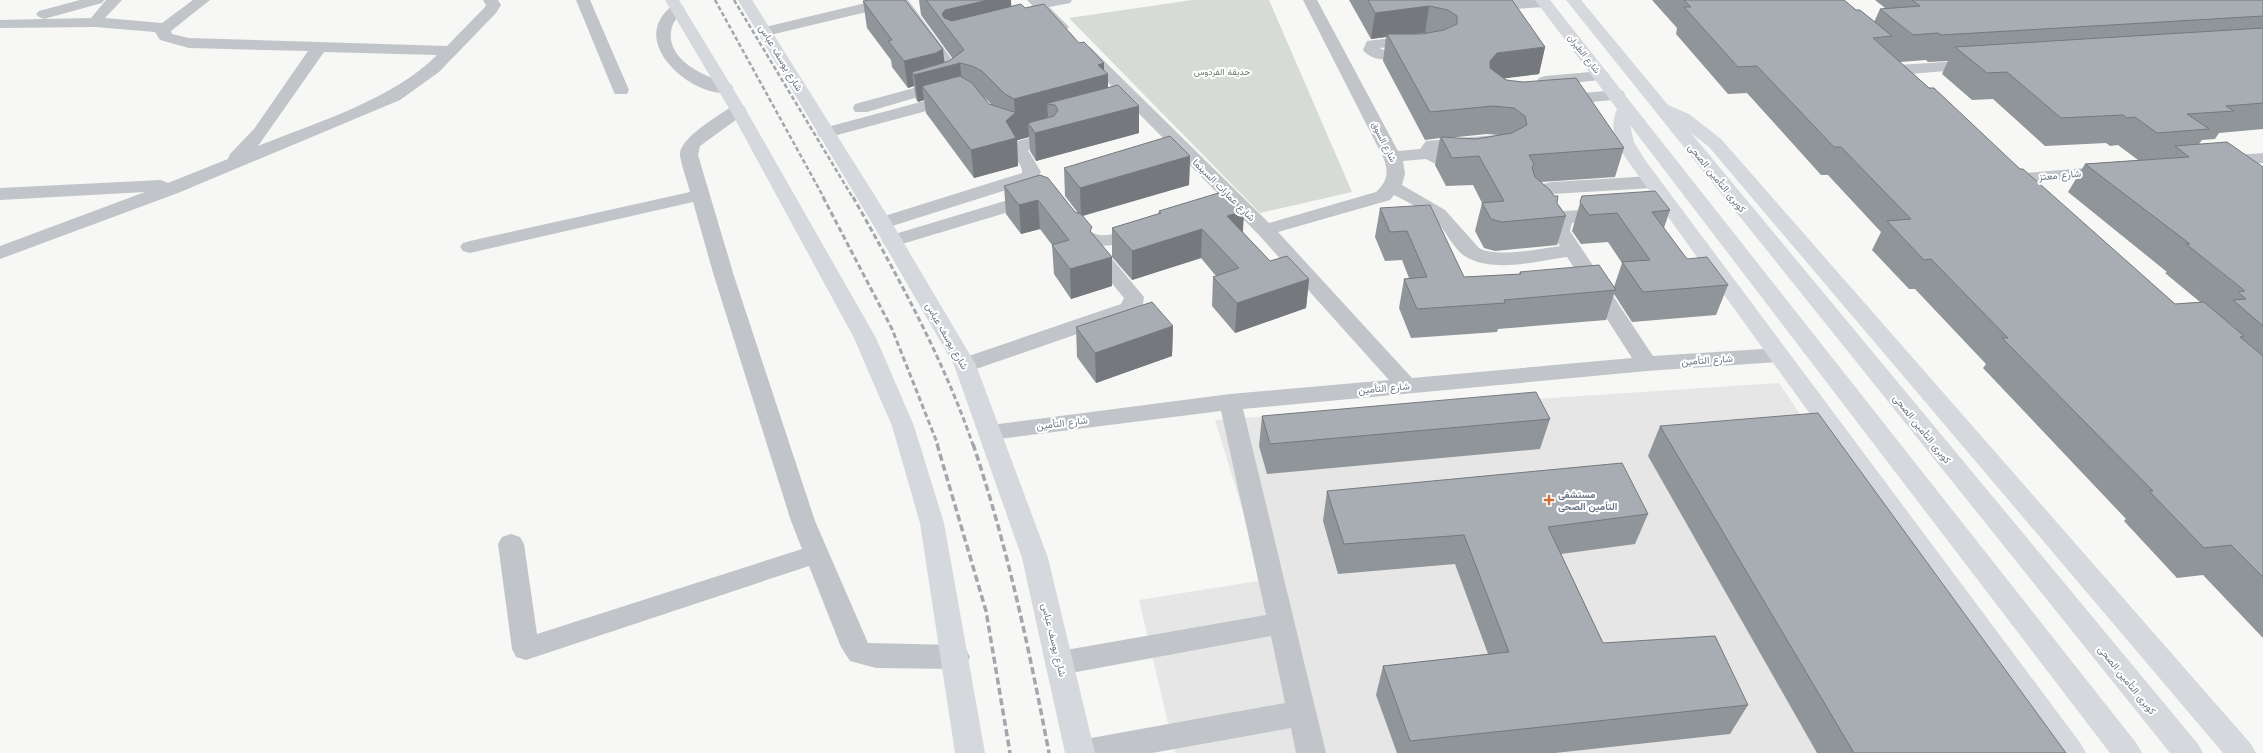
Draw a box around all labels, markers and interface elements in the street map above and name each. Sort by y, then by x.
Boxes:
street label: شارع يوسف عباس [756,23,805,94]
street label: شارع الطيران [1565,33,1602,76]
park label: حديقة الفردوس [1194,67,1250,78]
street label: شارع السوق [1369,120,1398,164]
street label: كوبرى التأمين الصحى [1685,142,1748,215]
street label: شارع عمارات السينما [1190,157,1257,224]
street label: شارع معتز [2037,168,2082,183]
street label: شارع يوسف عباس [923,301,971,372]
street label: شارع التأمين [1681,353,1733,368]
street label: شارع التأمين [1358,380,1410,397]
street label: كوبرى التأمين الصحى [1890,393,1953,466]
street label: شارع التأمين [1036,414,1089,433]
place label: مستشفى التأمين الصحى [1558,489,1617,513]
marker: مستشفى التأمين الصحى [1543,494,1555,506]
street label: شارع يوسف عباس [1039,602,1068,678]
street label: كوبرى التأمين الصحى [2095,644,2158,717]

